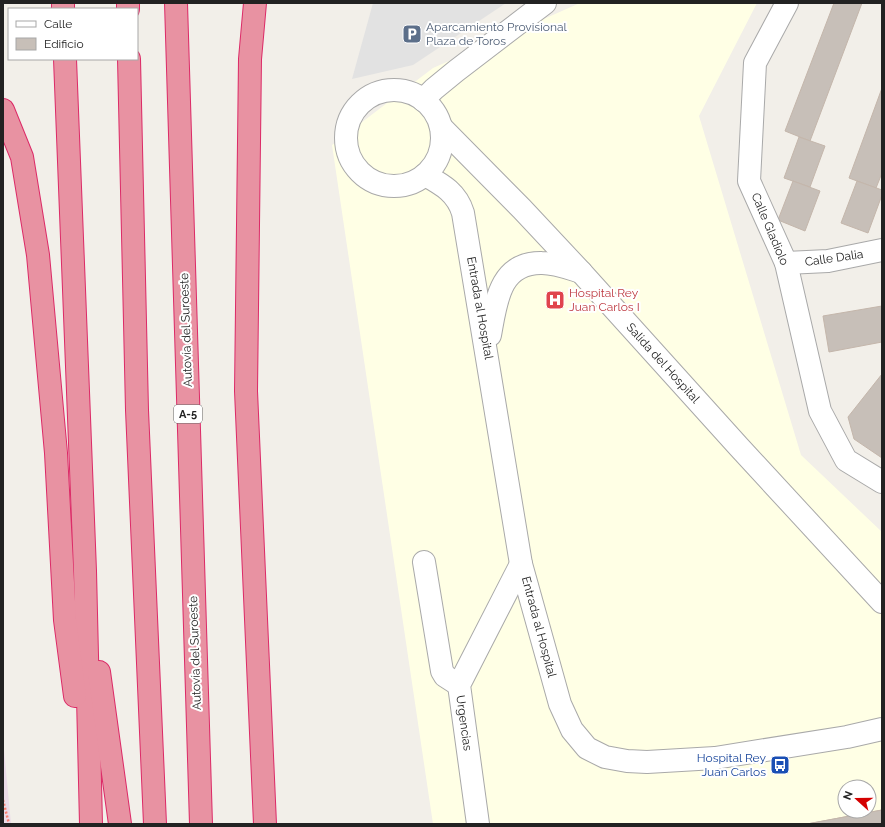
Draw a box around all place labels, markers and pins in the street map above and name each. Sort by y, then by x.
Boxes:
place label: Aparcamiento Provisional Plaza de Toros [426,20,567,48]
parking icon: Aparcamiento Provisional Plaza de Toros [401,23,423,45]
place label: Hospital Rey Juan Carlos I [569,286,640,314]
hospital icon: Hospital Rey Juan Carlos I [544,289,566,311]
place label: Hospital Rey Juan Carlos [697,751,766,779]
bus stop icon: Hospital Rey Juan Carlos [769,754,791,776]

